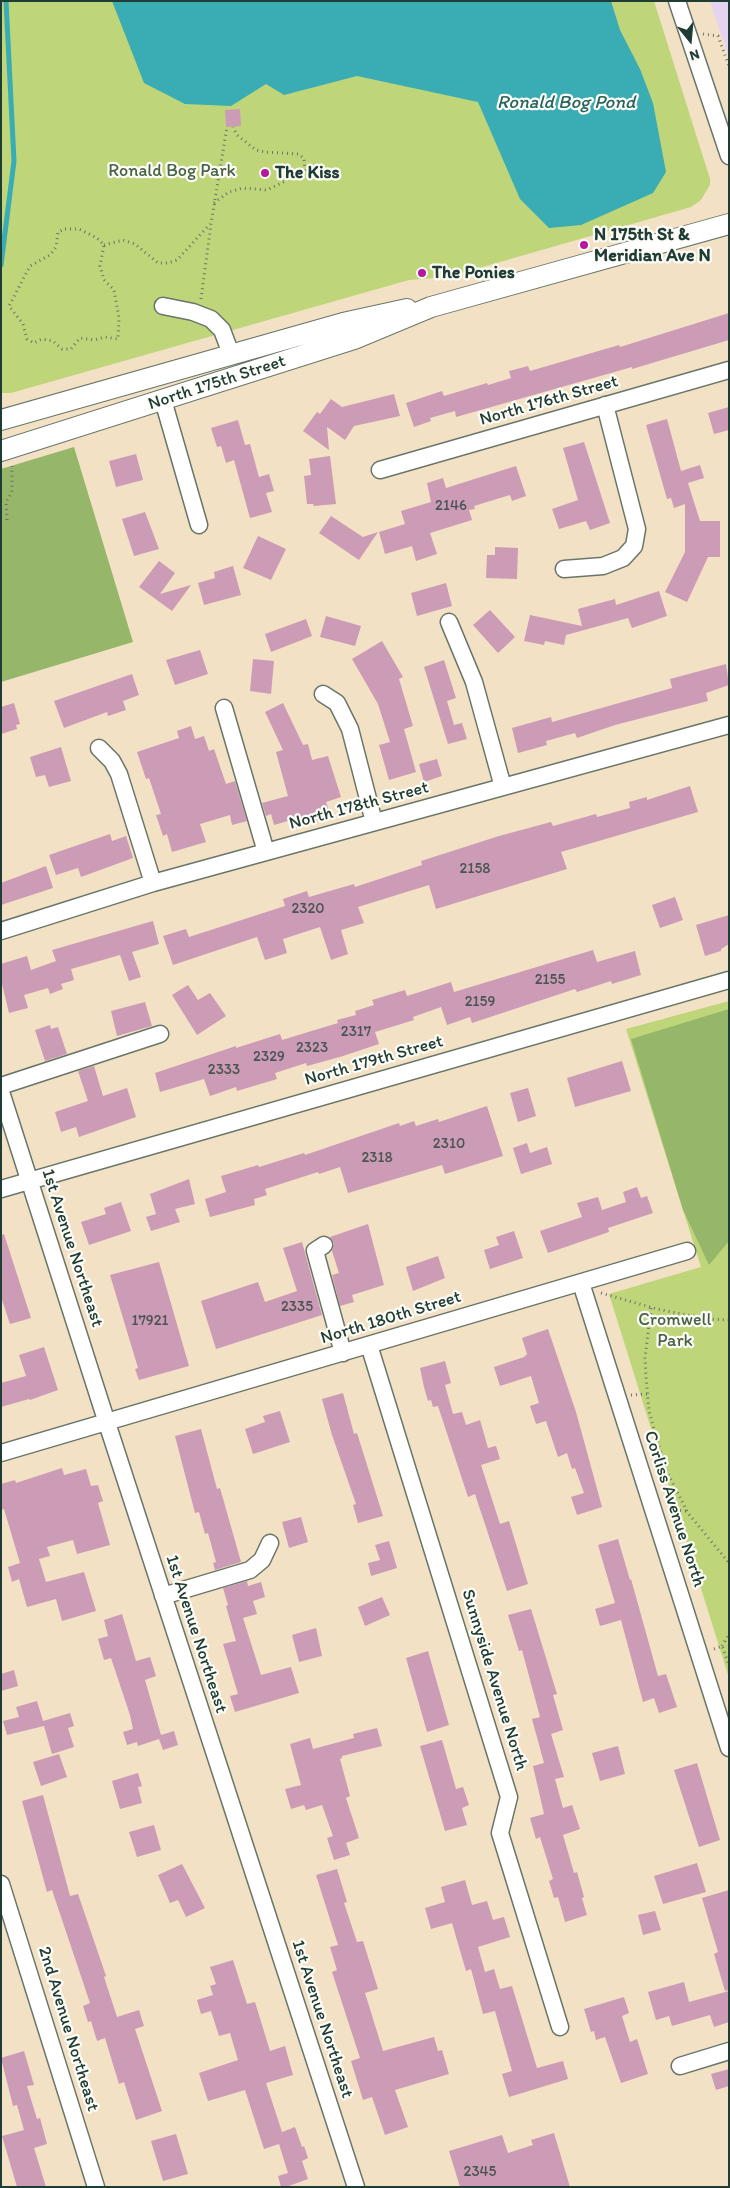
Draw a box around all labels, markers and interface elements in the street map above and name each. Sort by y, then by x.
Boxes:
north arrow [665,15,715,65]
text: N [688,45,702,64]
water label: Ronald Bog Pond [497,92,635,114]
park label: Ronald Bog Park [108,160,236,182]
place label: The Kiss [275,162,340,184]
marker: The Kiss [259,167,271,179]
place label: N 175th St & Meridian Ave N [594,224,711,266]
marker: N 175th St & Meridian Ave N [578,239,590,251]
place label: The Ponies [432,262,515,284]
marker: The Ponies [416,267,428,279]
street label: North 175th Street [146,351,288,415]
street label: North 176th Street [477,371,621,431]
house number: 2146 [435,497,467,515]
street label: North 178th Street [287,777,431,835]
house number: 2158 [460,860,490,878]
house number: 2320 [291,900,325,918]
house number: 2155 [535,971,565,989]
house number: 2159 [465,993,495,1011]
house number: 2317 [341,1023,371,1041]
street label: North 179th Street [302,1031,446,1091]
house number: 2323 [296,1039,328,1057]
house number: 2329 [253,1048,285,1066]
house number: 2333 [208,1061,240,1079]
house number: 2310 [433,1135,465,1153]
house number: 2318 [361,1149,393,1167]
street label: 1st Avenue Northeast [36,1166,108,1330]
street label: North 180th Street [318,1286,464,1350]
house number: 2335 [281,1298,313,1316]
park label: Cromwell Park [638,1309,712,1352]
house number: 17921 [131,1312,169,1330]
street label: Corliss Avenue North [639,1428,709,1590]
street label: 1st Avenue Northeast [160,1552,232,1716]
street label: Sunnyside Avenue North [456,1587,532,1773]
street label: 1st Avenue Northeast [286,1937,358,2101]
street label: 2nd Avenue Northeast [33,1944,103,2114]
house number: 2345 [464,2163,496,2181]

